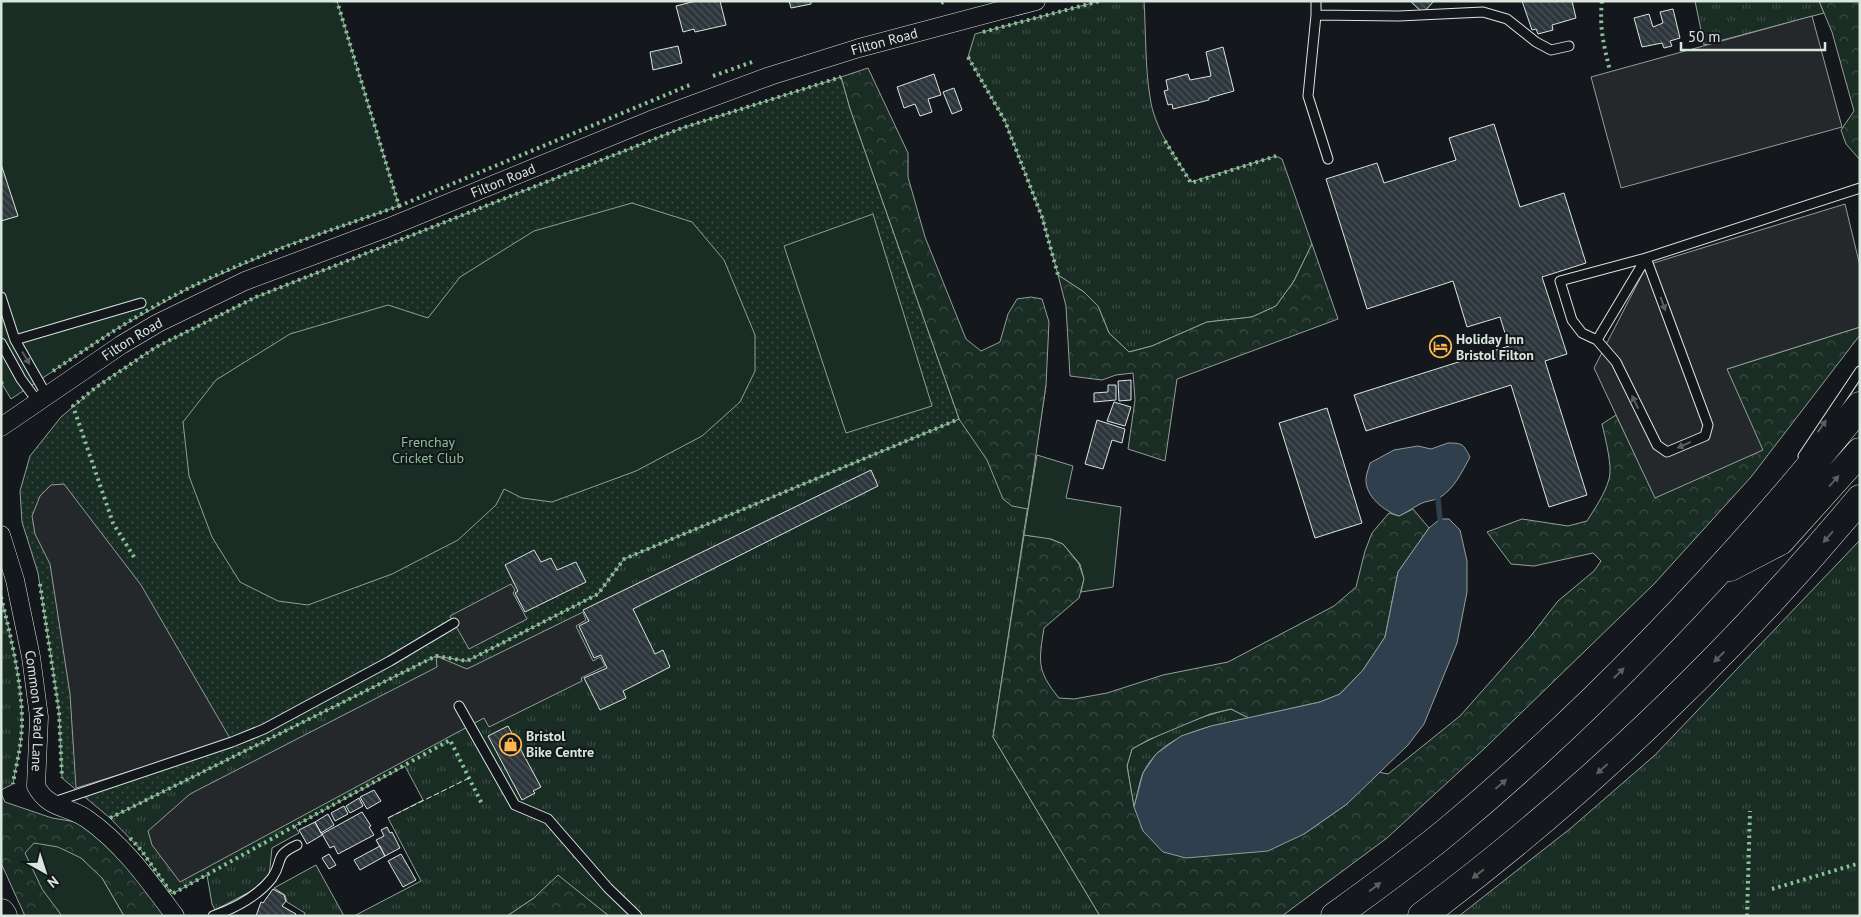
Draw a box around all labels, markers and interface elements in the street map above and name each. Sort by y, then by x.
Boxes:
scale bar [1681,20,1825,52]
street label: Filton Road [849,24,919,59]
text: 50 m [1688,27,1721,46]
street label: Filton Road [468,159,538,202]
one-way arrow [1659,297,1667,312]
street label: Filton Road [98,313,165,365]
place label: Holiday Inn Bristol Filton [1456,330,1534,364]
hotel icon: Holiday Inn Bristol Filton [1428,335,1452,359]
one-way arrow [21,352,30,365]
one-way arrow [1631,394,1639,409]
one-way arrow [1817,419,1827,432]
park label: Frenchay Cricket Club [392,433,464,467]
one-way arrow [1677,441,1691,449]
one-way arrow [1828,475,1840,487]
one-way arrow [1823,530,1834,543]
street label: Common Mead Lane [21,649,48,772]
one-way arrow [1713,650,1725,662]
one-way arrow [1613,667,1625,679]
place label: Bristol Bike Centre [526,727,594,761]
shop icon: Bristol Bike Centre [498,732,522,756]
one-way arrow [1596,763,1608,775]
one-way arrow [1494,779,1507,790]
north arrow [20,847,70,897]
one-way arrow [1471,869,1484,879]
text: N [44,872,62,892]
one-way arrow [1368,882,1382,892]

